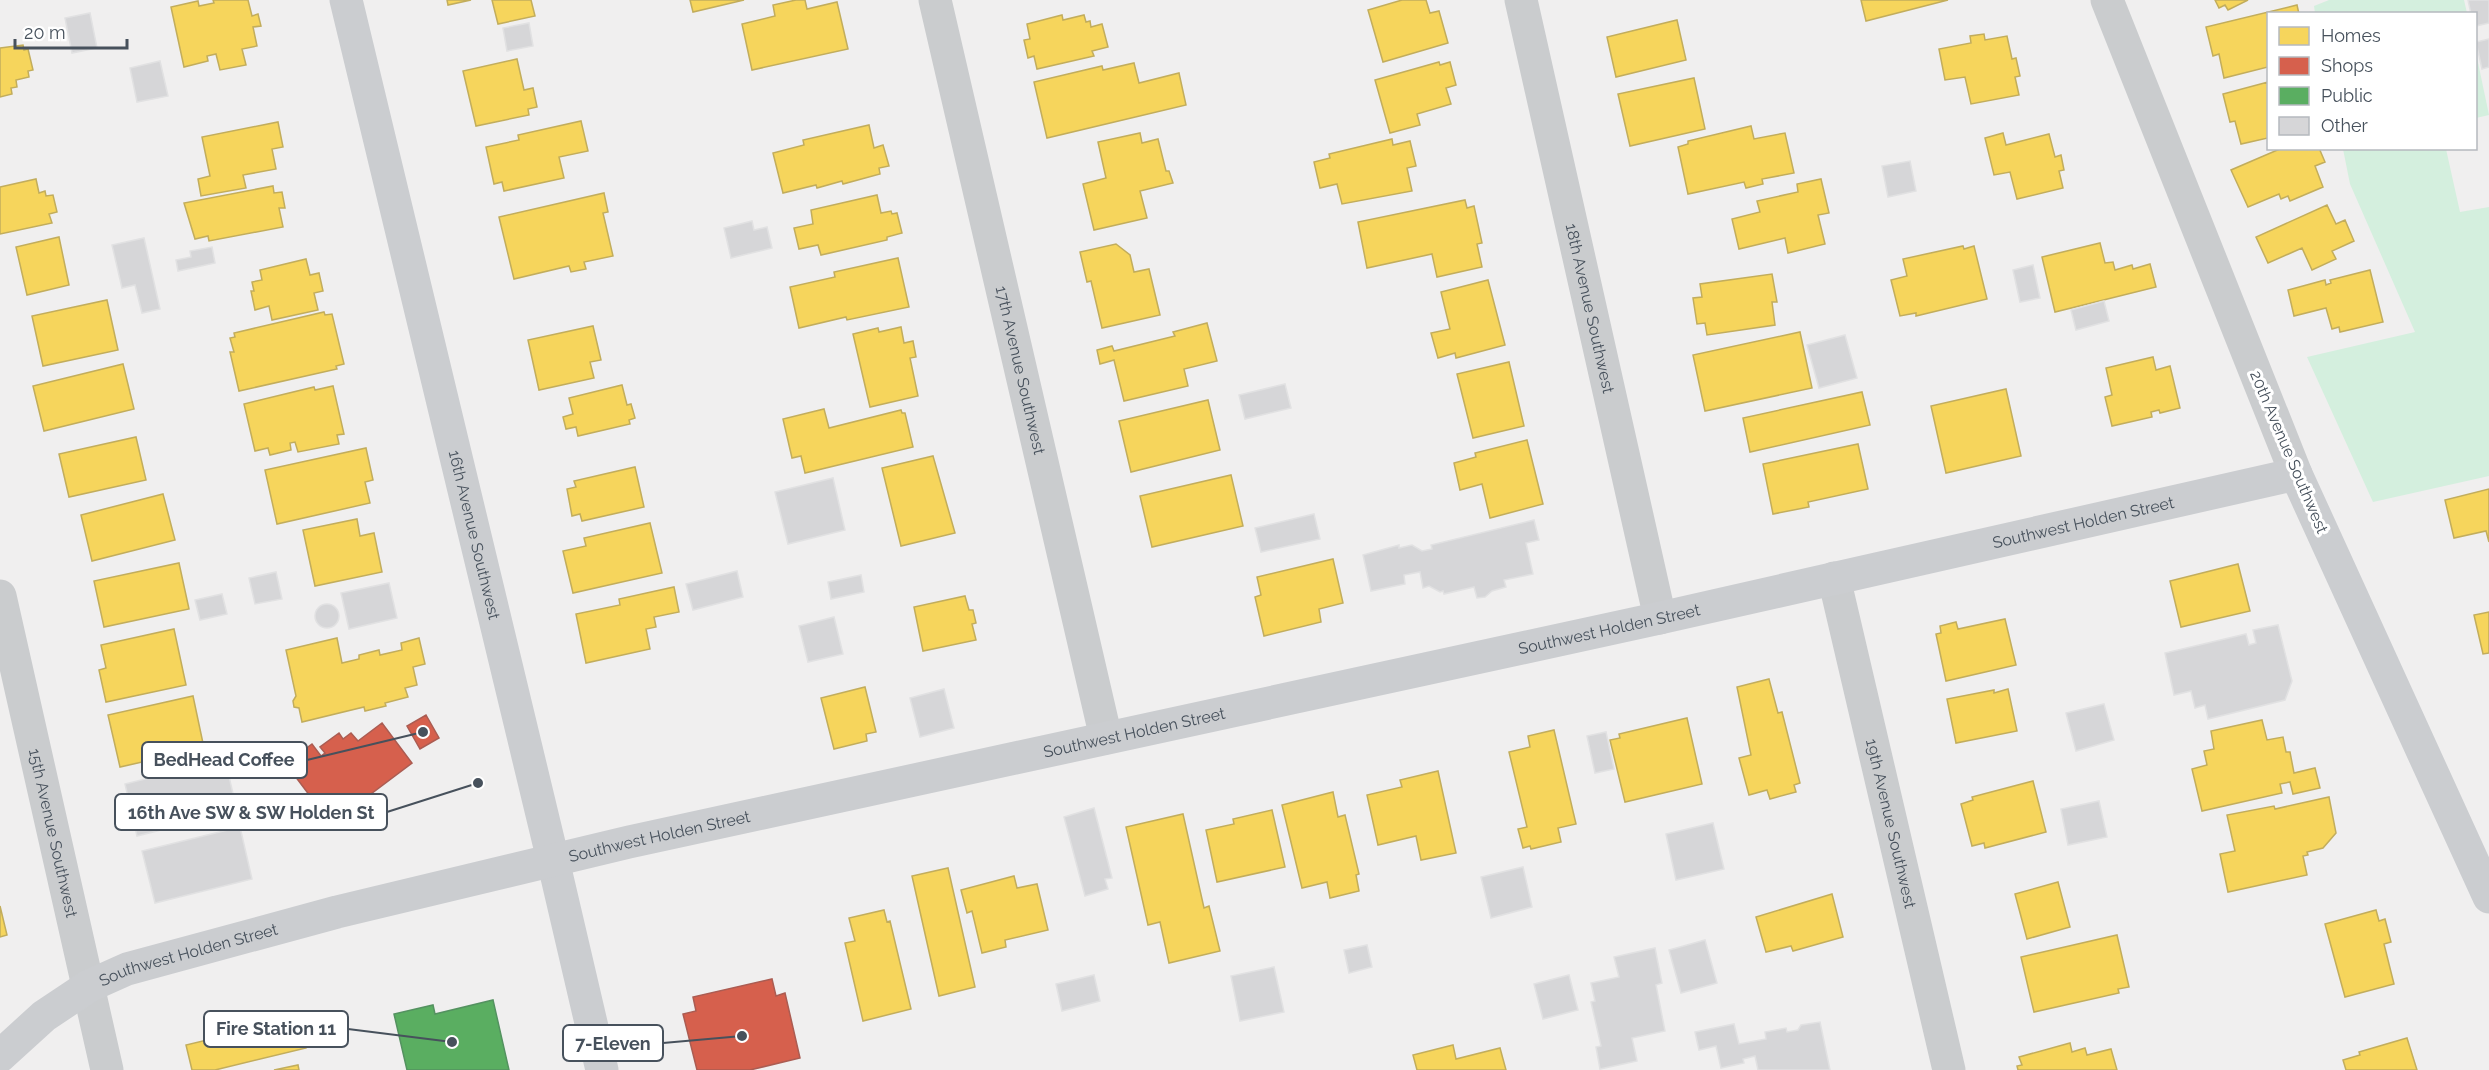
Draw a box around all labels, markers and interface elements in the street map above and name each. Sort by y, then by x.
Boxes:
scale bar [15,12,128,50]
legend [2267,12,2477,150]
text: 20 m [24,22,66,43]
text: Homes [2321,25,2381,46]
text: Shops [2321,55,2373,76]
text: Public [2321,85,2373,106]
text: Other [2321,115,2369,136]
street label: 18th Avenue Southwest [1562,222,1619,396]
street label: 17th Avenue Southwest [992,284,1050,457]
street label: 20th Avenue Southwest [2246,368,2332,537]
street label: 16th Avenue Southwest [445,448,504,622]
street label: Southwest Holden Street [1991,492,2176,552]
street label: Southwest Holden Street [1516,600,1702,658]
street label: Southwest Holden Street [1042,703,1227,761]
street label: 19th Avenue Southwest [1862,737,1920,911]
callout: BedHead Coffee [142,742,307,778]
street label: 15th Avenue Southwest [25,747,82,920]
text: BedHead Coffee [153,749,295,770]
callout: 16th Ave SW & SW Holden St [115,794,387,830]
text: 16th Ave SW & SW Holden St [128,802,374,823]
street label: Southwest Holden Street [567,806,752,866]
street label: Southwest Holden Street [96,919,280,990]
callout: Fire Station 11 [204,1011,348,1047]
text: Fire Station 11 [216,1018,336,1039]
callout: 7-Eleven [563,1025,663,1061]
text: 7-Eleven [575,1033,651,1054]

